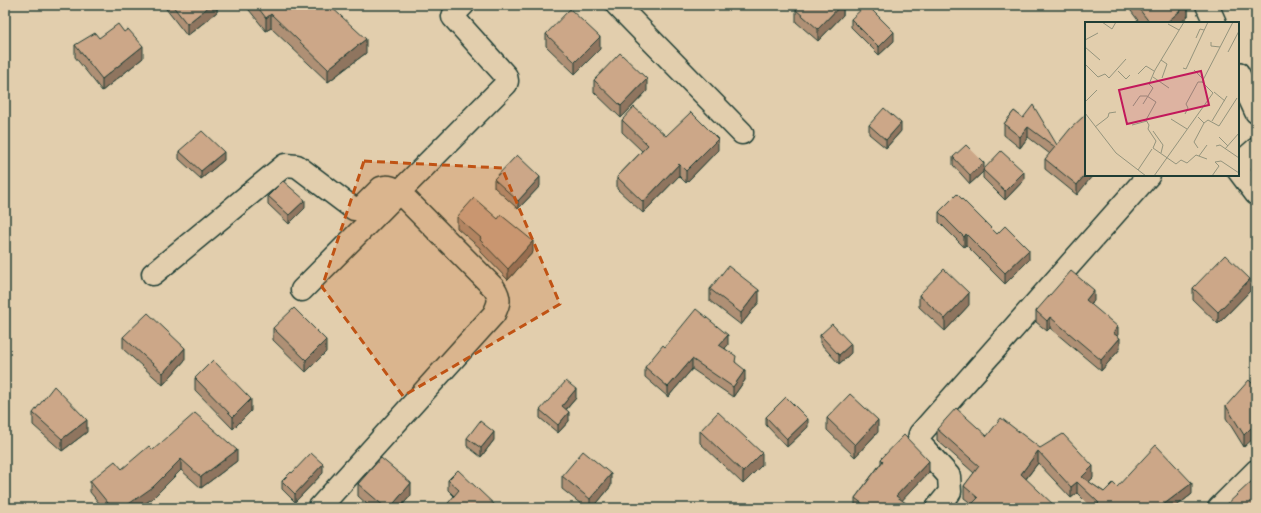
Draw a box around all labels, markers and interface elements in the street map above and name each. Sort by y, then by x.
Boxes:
inset map [1085,22,1239,176]

